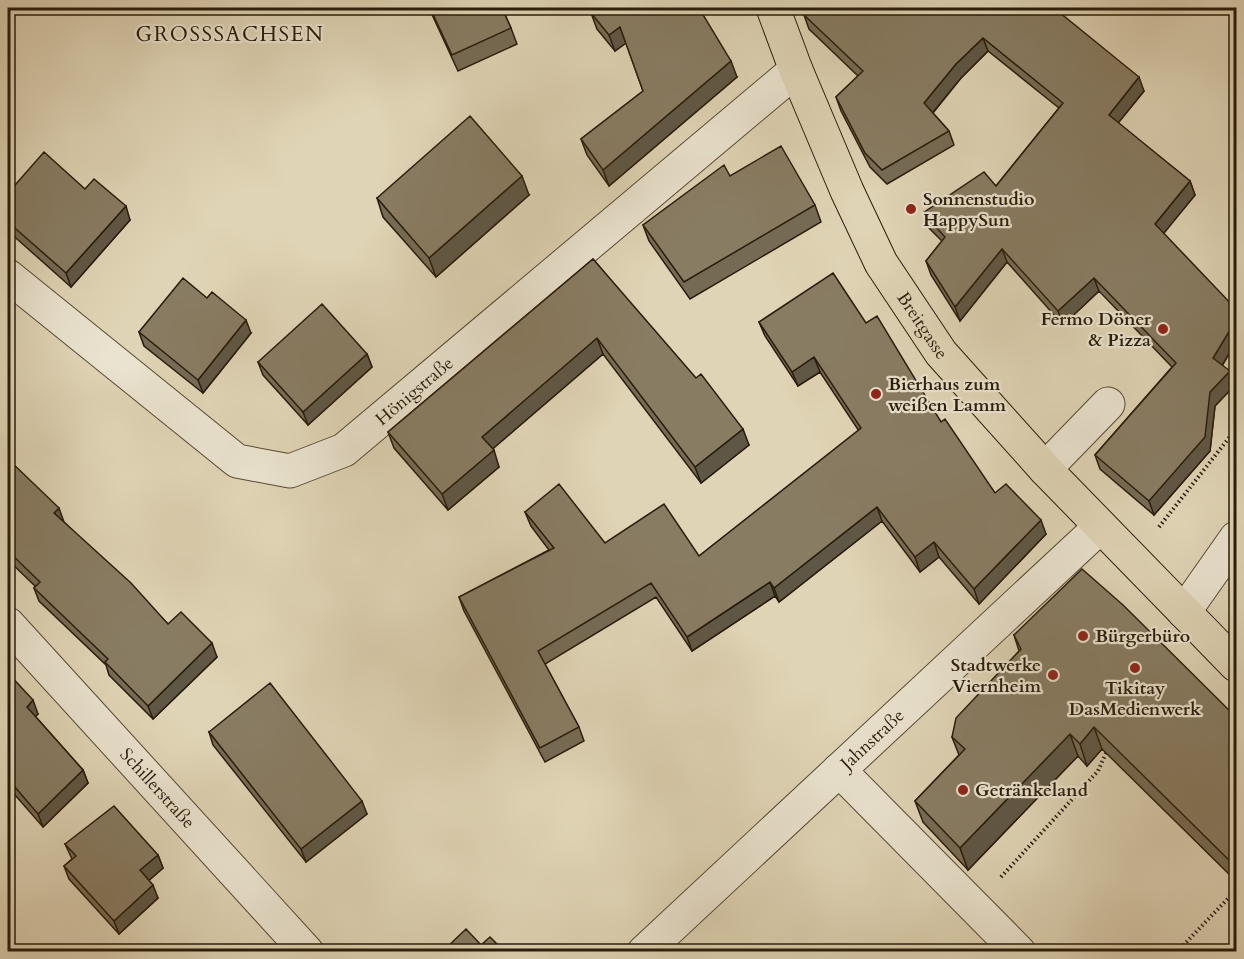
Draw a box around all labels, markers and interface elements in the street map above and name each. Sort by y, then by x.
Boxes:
district label: GROSSSACHSEN [136,20,324,49]
place label: Sonnenstudio HappySun [923,187,1034,233]
marker: Sonnenstudio HappySun [904,202,918,216]
street label: Breitgasse [891,287,953,365]
place label: Fermo Döner & Pizza [1041,307,1152,353]
marker: Fermo Döner & Pizza [1156,322,1170,336]
street label: Hönigstraße [370,351,459,432]
place label: Bierhaus zum weißen Lamm [888,372,1007,418]
marker: Bierhaus zum weißen Lamm [869,387,883,401]
place label: Bürgerbüro [1095,624,1190,649]
marker: Bürgerbüro [1076,629,1090,643]
place label: Stadtwerke Viernheim [951,653,1041,699]
marker: Tikitay DasMedienwerk [1128,661,1142,675]
marker: Stadtwerke Viernheim [1046,668,1060,682]
place label: Tikitay DasMedienwerk [1069,676,1202,722]
street label: Jahnstraße [833,704,910,778]
street label: Schillerstraße [114,743,200,834]
place label: Getränkeland [975,778,1089,803]
marker: Getränkeland [956,783,970,797]

